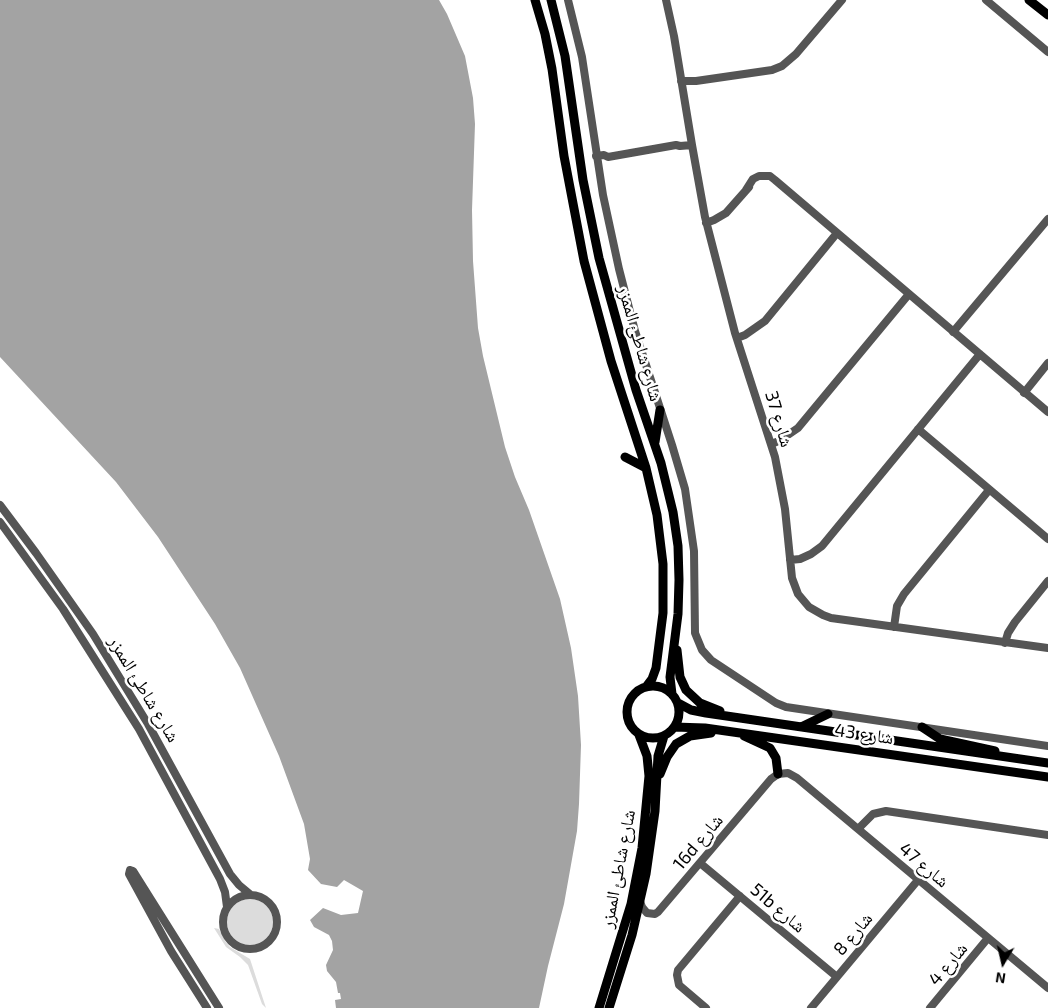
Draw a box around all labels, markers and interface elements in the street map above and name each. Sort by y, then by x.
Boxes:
street label: شارع شاطئ الممزر [613,282,667,404]
street label: شارع 37 [760,388,798,450]
street label: شارع شاطئ الممزر [104,632,184,746]
street label: شارع 43 [833,719,895,749]
street label: شارع شاطئ الممزر [596,808,640,930]
street label: 16d شارع [669,810,727,874]
street label: شارع 47 [895,838,953,892]
street label: 51b شارع [746,879,810,937]
street label: شارع 8 [829,908,877,960]
street label: شارع 4 [924,938,972,990]
north arrow [978,938,1028,988]
text: N [994,969,1007,987]

